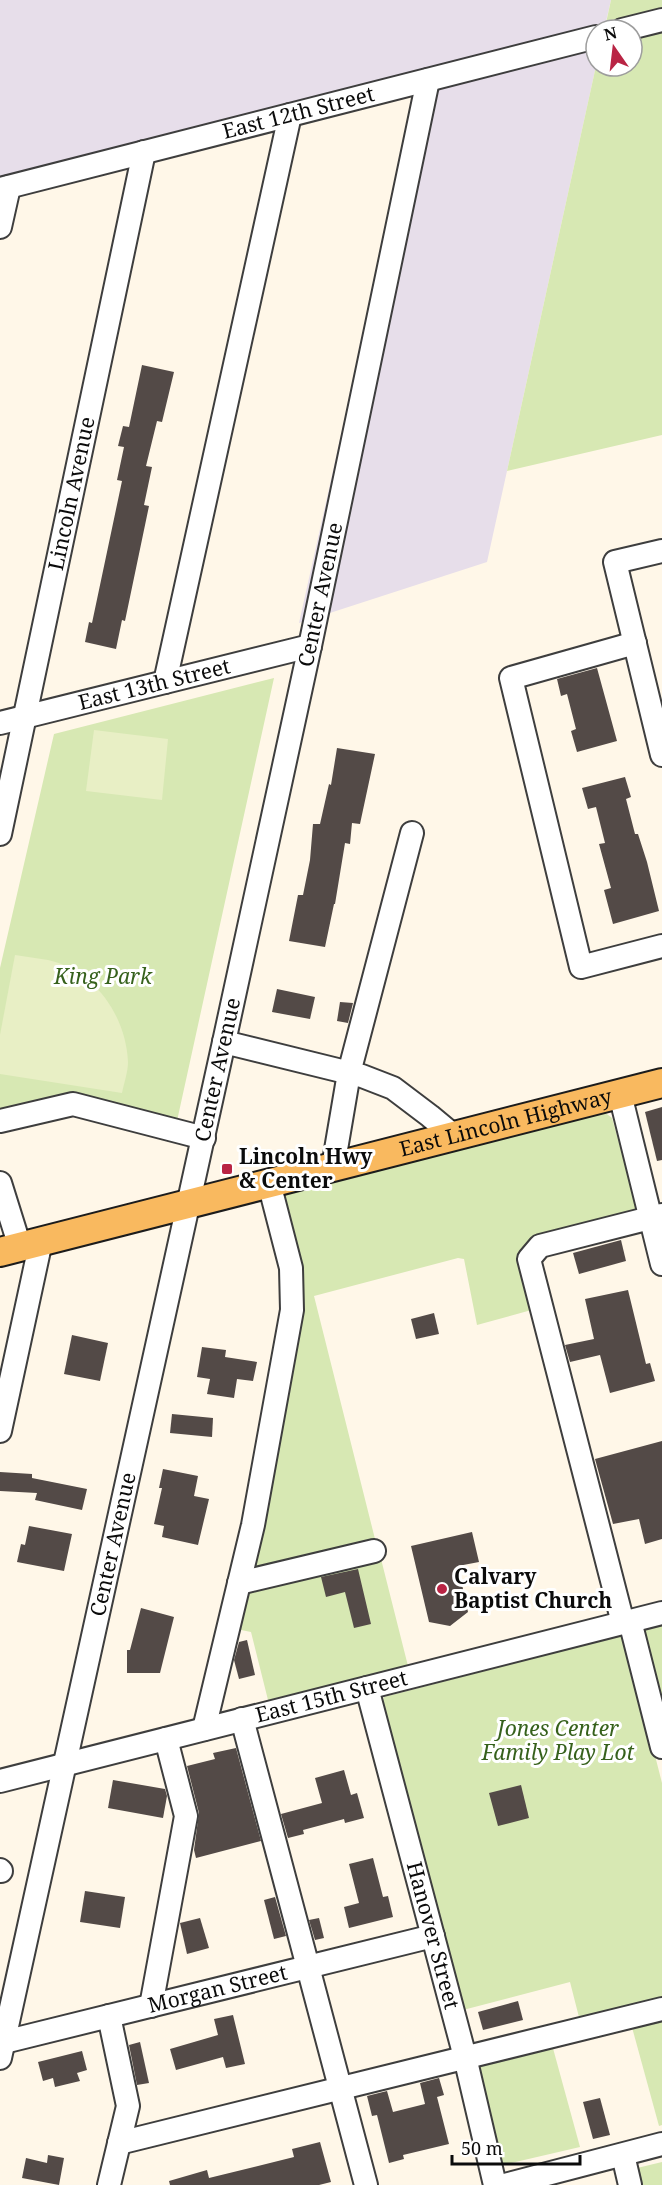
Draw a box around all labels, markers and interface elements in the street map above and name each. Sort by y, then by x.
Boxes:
north arrow [584,18,644,78]
text: N [602,21,620,46]
street label: East 12th Street [219,79,377,145]
street label: Lincoln Avenue [41,414,101,573]
street label: Center Avenue [291,520,348,669]
street label: East 13th Street [75,651,233,716]
park label: King Park [53,962,153,990]
street label: Center Avenue [187,995,246,1144]
street label: East Lincoln Highway [396,1081,615,1162]
place label: Lincoln Hwy & Center [239,1142,373,1194]
marker: Lincoln Hwy & Center [220,1162,234,1176]
street label: Center Avenue [83,1469,142,1619]
place label: Calvary Baptist Church [454,1562,612,1614]
marker: Calvary Baptist Church [435,1582,449,1596]
street label: East 15th Street [252,1663,410,1729]
park label: Jones Center Family Play Lot [481,1714,634,1766]
street label: Hanover Street [401,1858,467,2012]
street label: Morgan Street [145,1958,290,2019]
scale bar [452,2128,580,2166]
text: 50 m [461,2136,503,2160]

